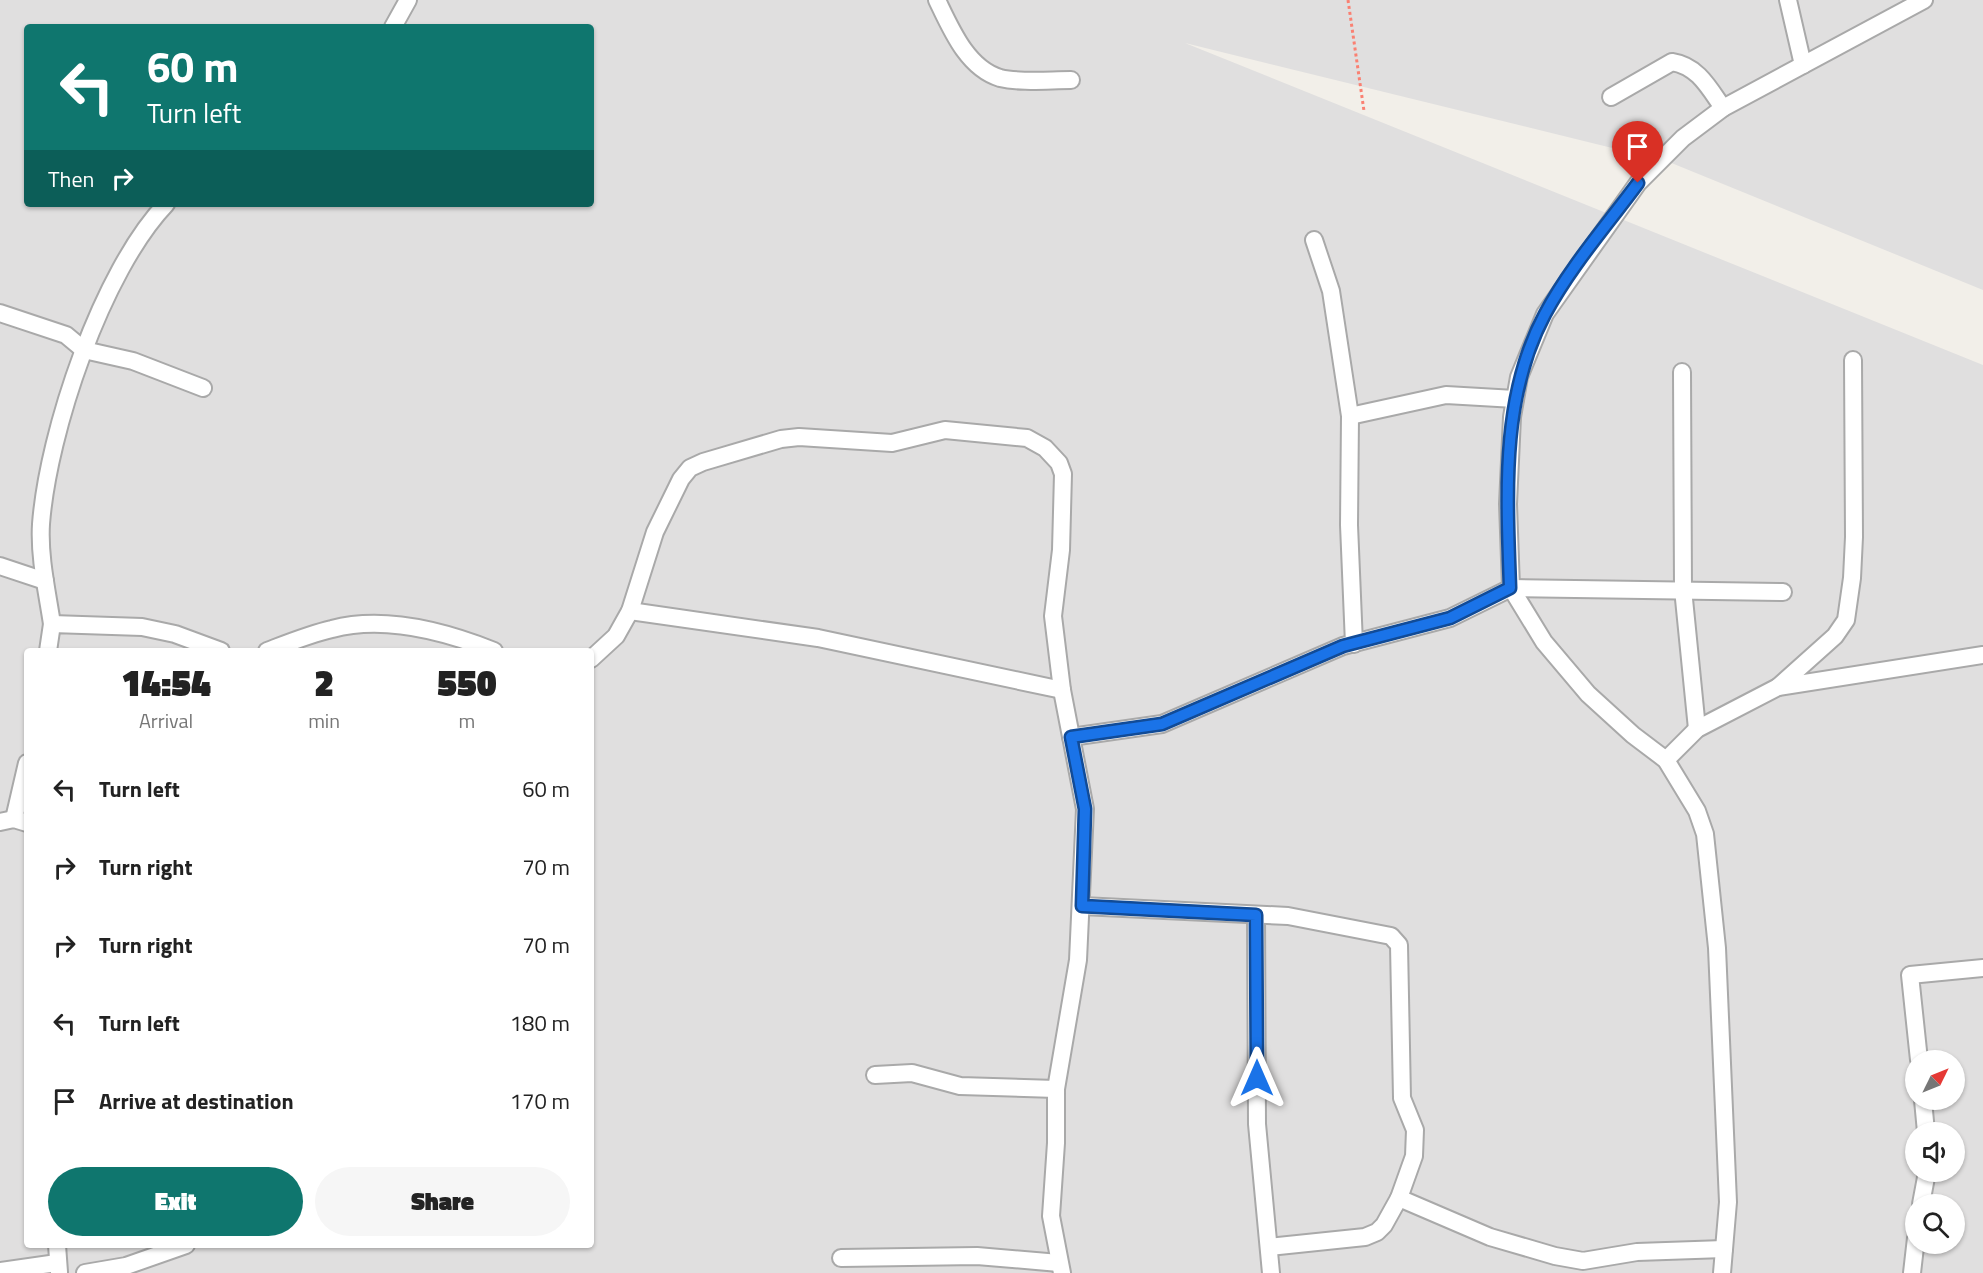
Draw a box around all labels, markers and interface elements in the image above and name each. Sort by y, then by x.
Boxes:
text: 60 m [147,34,239,98]
icon: left [48,48,126,126]
text: Turn left [147,92,241,133]
pin [1612,121,1663,183]
icon: arrive [1621,130,1654,163]
text: Then [48,162,94,196]
icon: right [106,162,139,195]
text: 14:54 [121,655,211,710]
text: 2 [314,655,334,710]
text: 550 [437,655,497,710]
text: Arrival [139,705,193,736]
text: min [308,705,340,736]
text: m [459,705,475,736]
text: Turn left [99,772,180,806]
text: 60 m [522,772,570,806]
icon: left [48,773,81,806]
text: Turn right [99,850,193,884]
text: 70 m [522,850,570,884]
icon: right [48,851,81,884]
text: Turn right [99,928,193,962]
text: 70 m [522,928,570,962]
icon: right [48,929,81,962]
text: Turn left [99,1006,180,1040]
text: 180 m [510,1006,570,1040]
icon: left [48,1007,81,1040]
position arrow [1225,1046,1289,1110]
north arrow [1905,1050,1965,1110]
map controls [1905,1050,1965,1254]
text: Arrive at destination [99,1084,294,1118]
text: 170 m [510,1084,570,1118]
icon: arrive [48,1085,81,1118]
button: sound [1905,1122,1965,1182]
button: Exit [48,1167,303,1236]
button: Share [315,1167,570,1236]
button: search [1905,1194,1965,1254]

